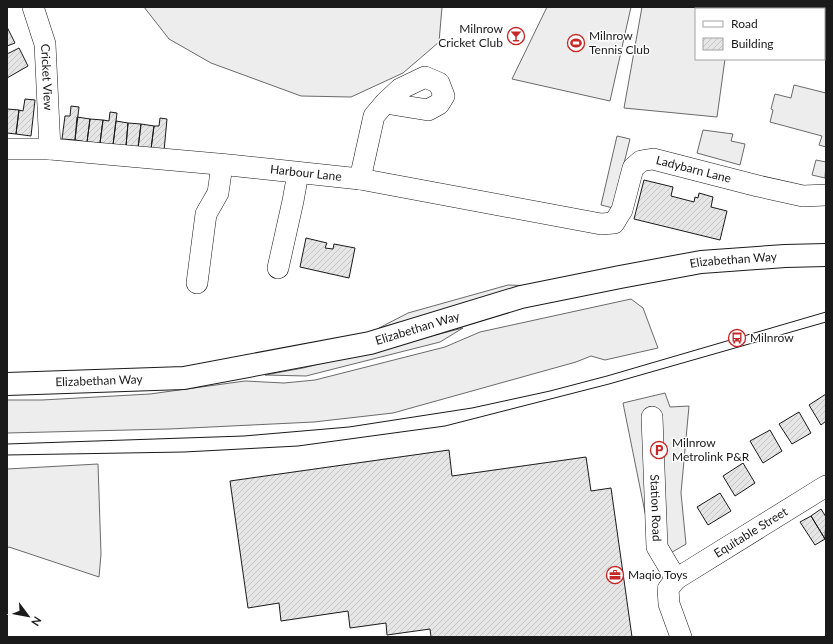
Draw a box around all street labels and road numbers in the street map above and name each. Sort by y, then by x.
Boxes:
street label: Cricket View [38,43,56,111]
street label: Ladybarn Lane [654,152,733,186]
street label: Harbour Lane [269,161,342,184]
street label: Elizabethan Way [688,249,778,271]
street label: Elizabethan Way [373,308,462,348]
street label: Elizabethan Way [55,371,144,389]
street label: Station Road [647,474,665,542]
street label: Equitable Street [711,503,791,561]

